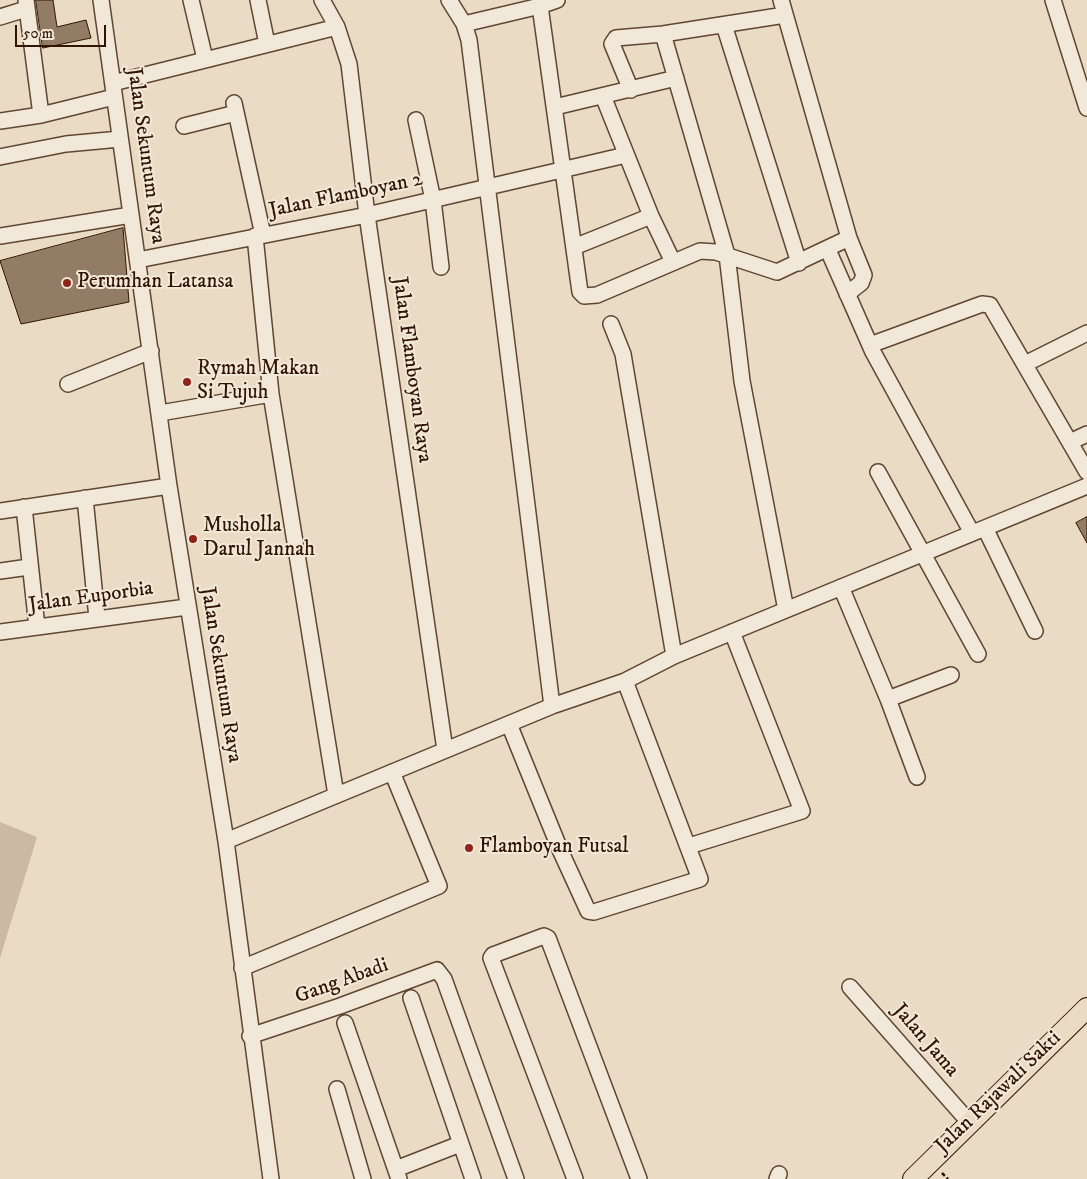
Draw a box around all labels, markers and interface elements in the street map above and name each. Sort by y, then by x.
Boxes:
scale bar [18,15,109,47]
text: 50 m [23,24,53,43]
street label: Jalan Sekuntum Raya [120,66,170,246]
street label: Jalan Flamboyan 2 [267,167,425,225]
place label: Perumhan Latansa [77,270,233,296]
street label: Jalan Flamboyan Raya [385,275,437,465]
marker: Perumhan Latansa [61,277,73,289]
place label: Rymah Makan Si Tujuh [197,357,319,407]
marker: Rymah Makan Si Tujuh [181,376,193,388]
place label: Musholla Darul Jannah [203,514,315,564]
marker: Musholla Darul Jannah [187,533,199,545]
street label: Jalan Euporbia [27,577,155,619]
street label: Jalan Sekuntum Raya [194,585,246,765]
place label: Flamboyan Futsal [479,835,629,861]
marker: Flamboyan Futsal [463,842,475,854]
street label: Gang Abadi [292,954,392,1010]
street label: Jalan Jama [886,999,964,1083]
street label: Jalan Rajawali Sakti [931,1027,1067,1159]

